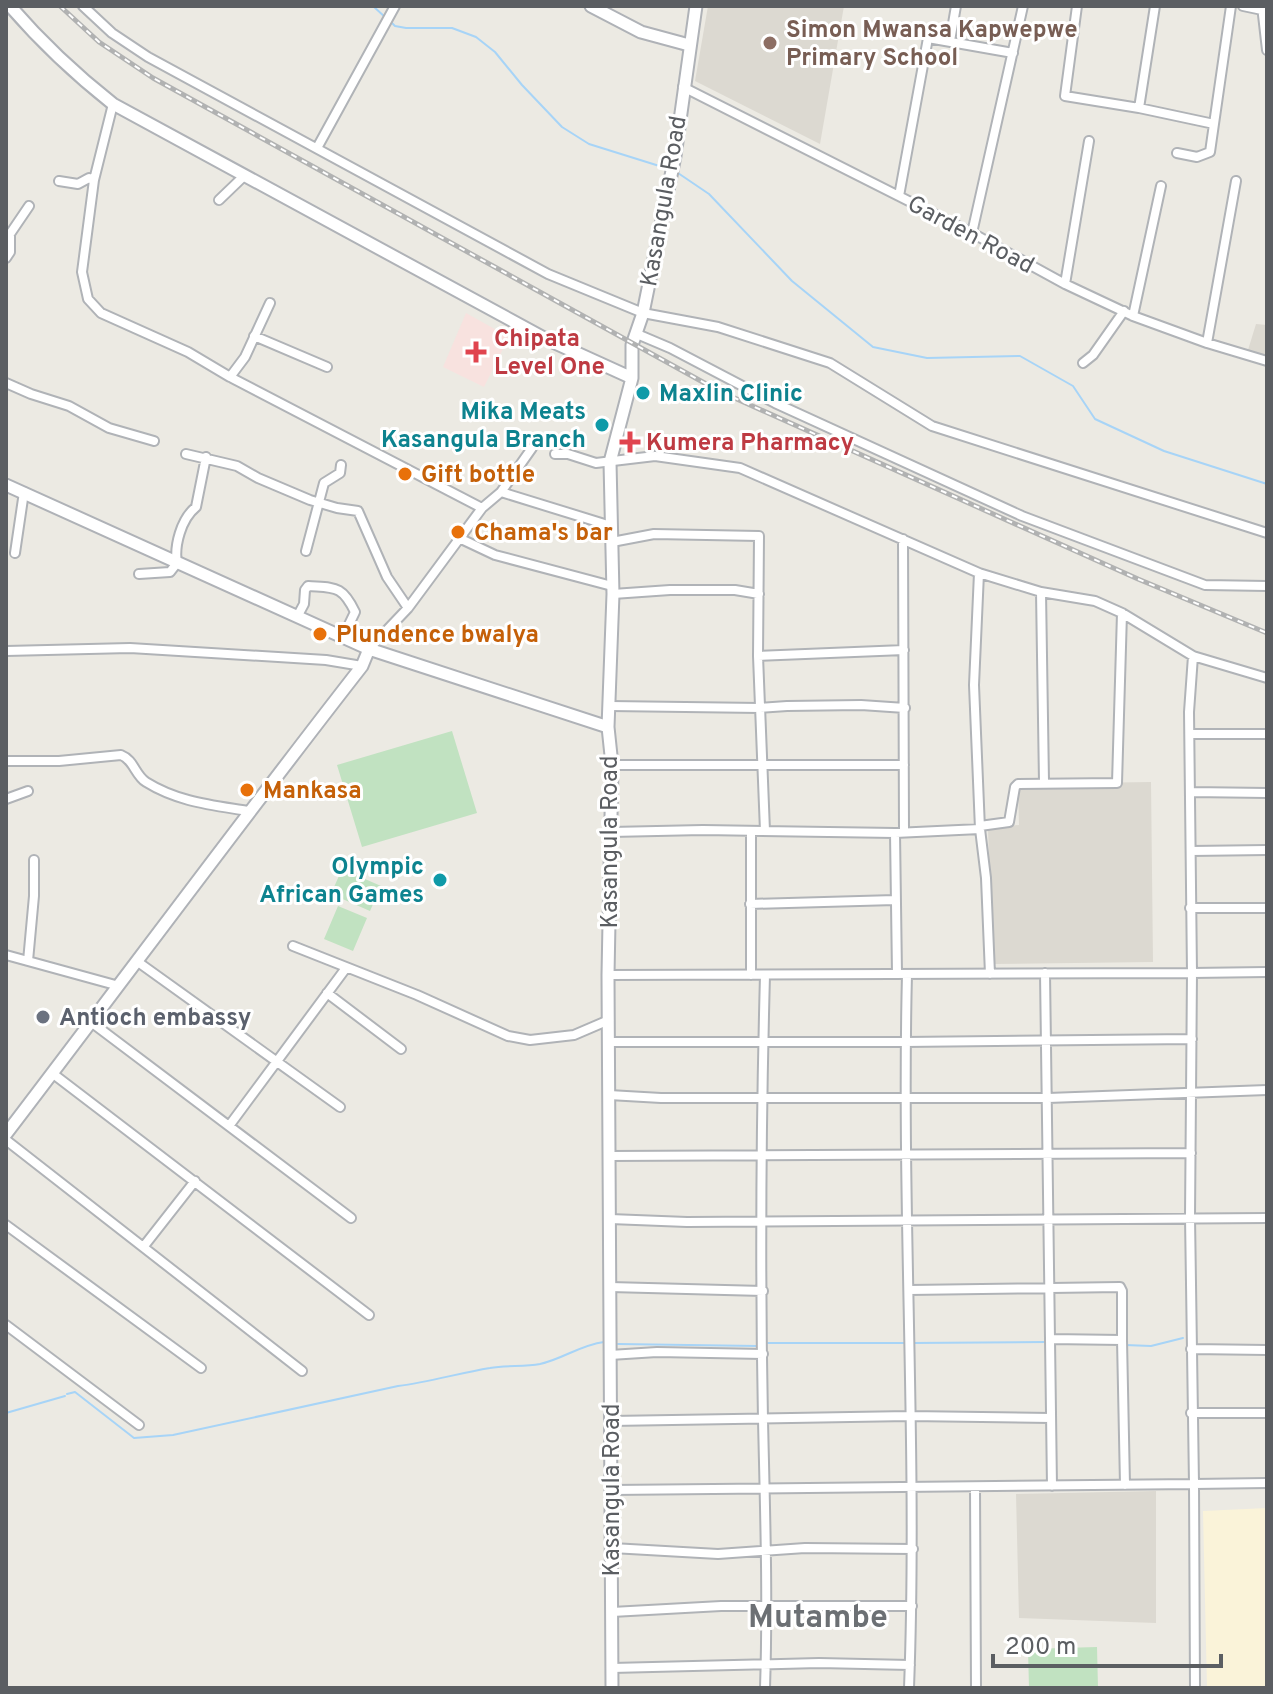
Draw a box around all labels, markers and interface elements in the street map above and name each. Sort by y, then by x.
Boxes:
place label: Simon Mwansa Kapwepwe Primary School [786,16,1078,74]
marker: Simon Mwansa Kapwepwe Primary School [761,34,779,52]
street label: Kasangula Road [635,114,695,289]
street label: Garden Road [901,190,1039,282]
place label: Chipata Level One [494,325,605,383]
marker: Chipata Level One [465,341,487,363]
place label: Maxlin Clinic [659,380,803,410]
marker: Maxlin Clinic [634,384,652,402]
place label: Mika Meats Kasangula Branch [381,398,586,456]
marker: Mika Meats Kasangula Branch [593,416,611,434]
place label: Kumera Pharmacy [646,429,854,459]
marker: Kumera Pharmacy [621,433,639,451]
place label: Gift bottle [421,461,535,491]
marker: Gift bottle [396,465,414,483]
place label: Chama's bar [474,519,613,549]
marker: Chama's bar [449,523,467,541]
place label: Plundence bwalya [336,621,539,651]
marker: Plundence bwalya [311,625,329,643]
street label: Kasangula Road [596,755,626,929]
place label: Mankasa [263,777,362,807]
marker: Mankasa [238,781,256,799]
place label: Olympic African Games [259,853,424,911]
marker: Olympic African Games [431,871,449,889]
place label: Antioch embassy [59,1004,251,1034]
marker: Antioch embassy [34,1008,52,1026]
street label: Kasangula Road [598,1403,628,1577]
district label: Mutambe [748,1599,888,1639]
scale bar [993,1618,1221,1668]
text: 200 m [1005,1633,1076,1663]

